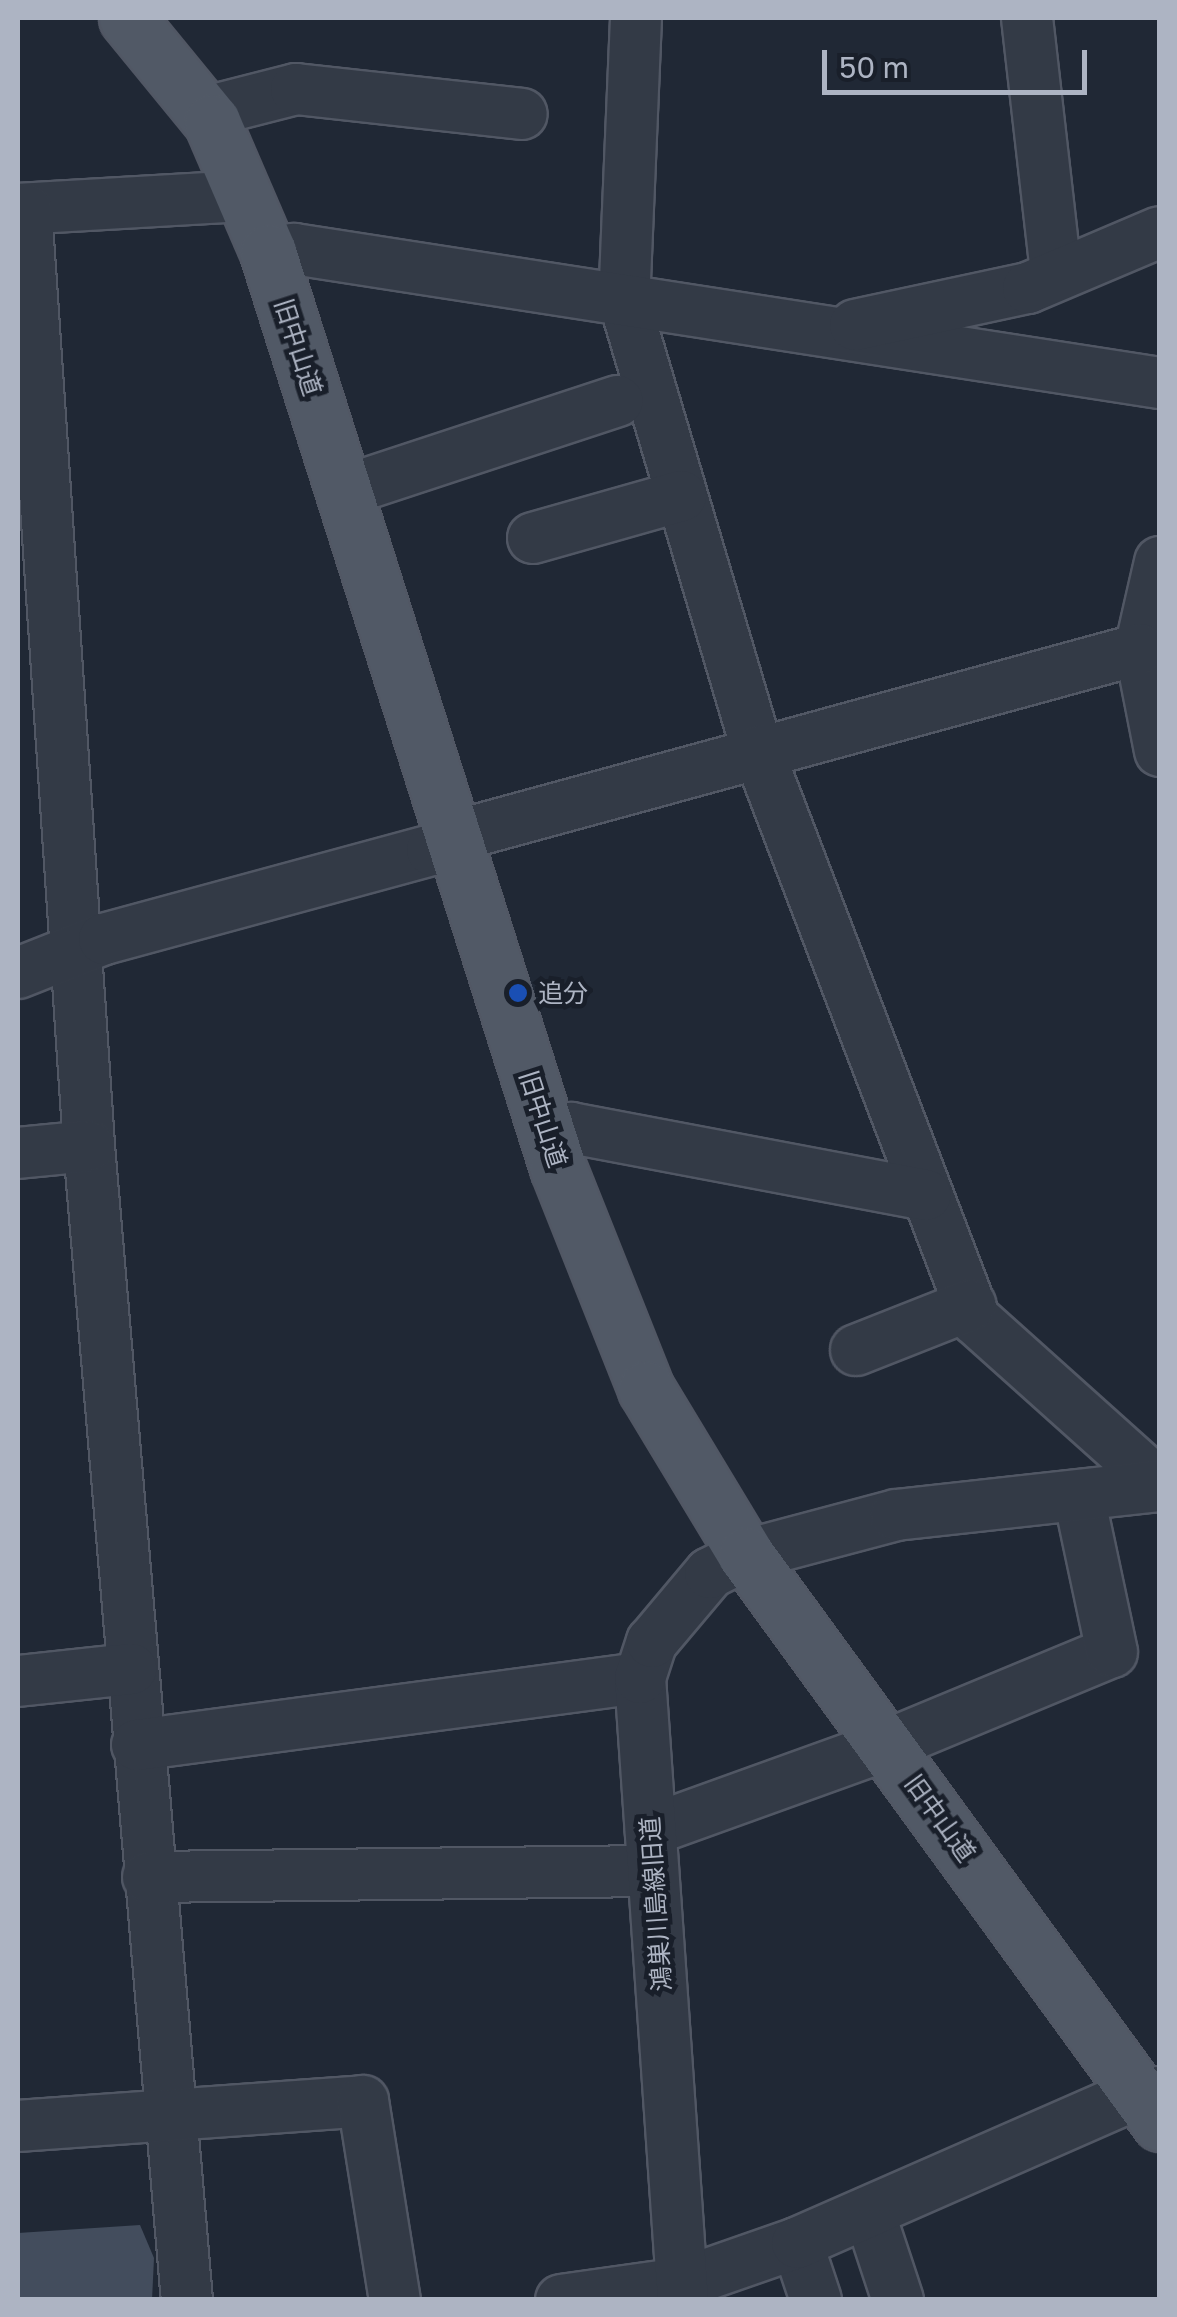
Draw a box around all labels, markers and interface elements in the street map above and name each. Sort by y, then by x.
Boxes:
scale bar [827,30,1092,92]
text: 50 m [839,49,909,85]
street label: 旧中山道 [268,295,328,399]
place label: 追分 [538,978,588,1008]
marker: 追分 [507,982,529,1004]
street label: 旧中山道 [513,1067,573,1171]
street label: 旧中山道 [898,1769,982,1867]
street label: 鴻巣川島線旧道 [635,1816,677,1992]

